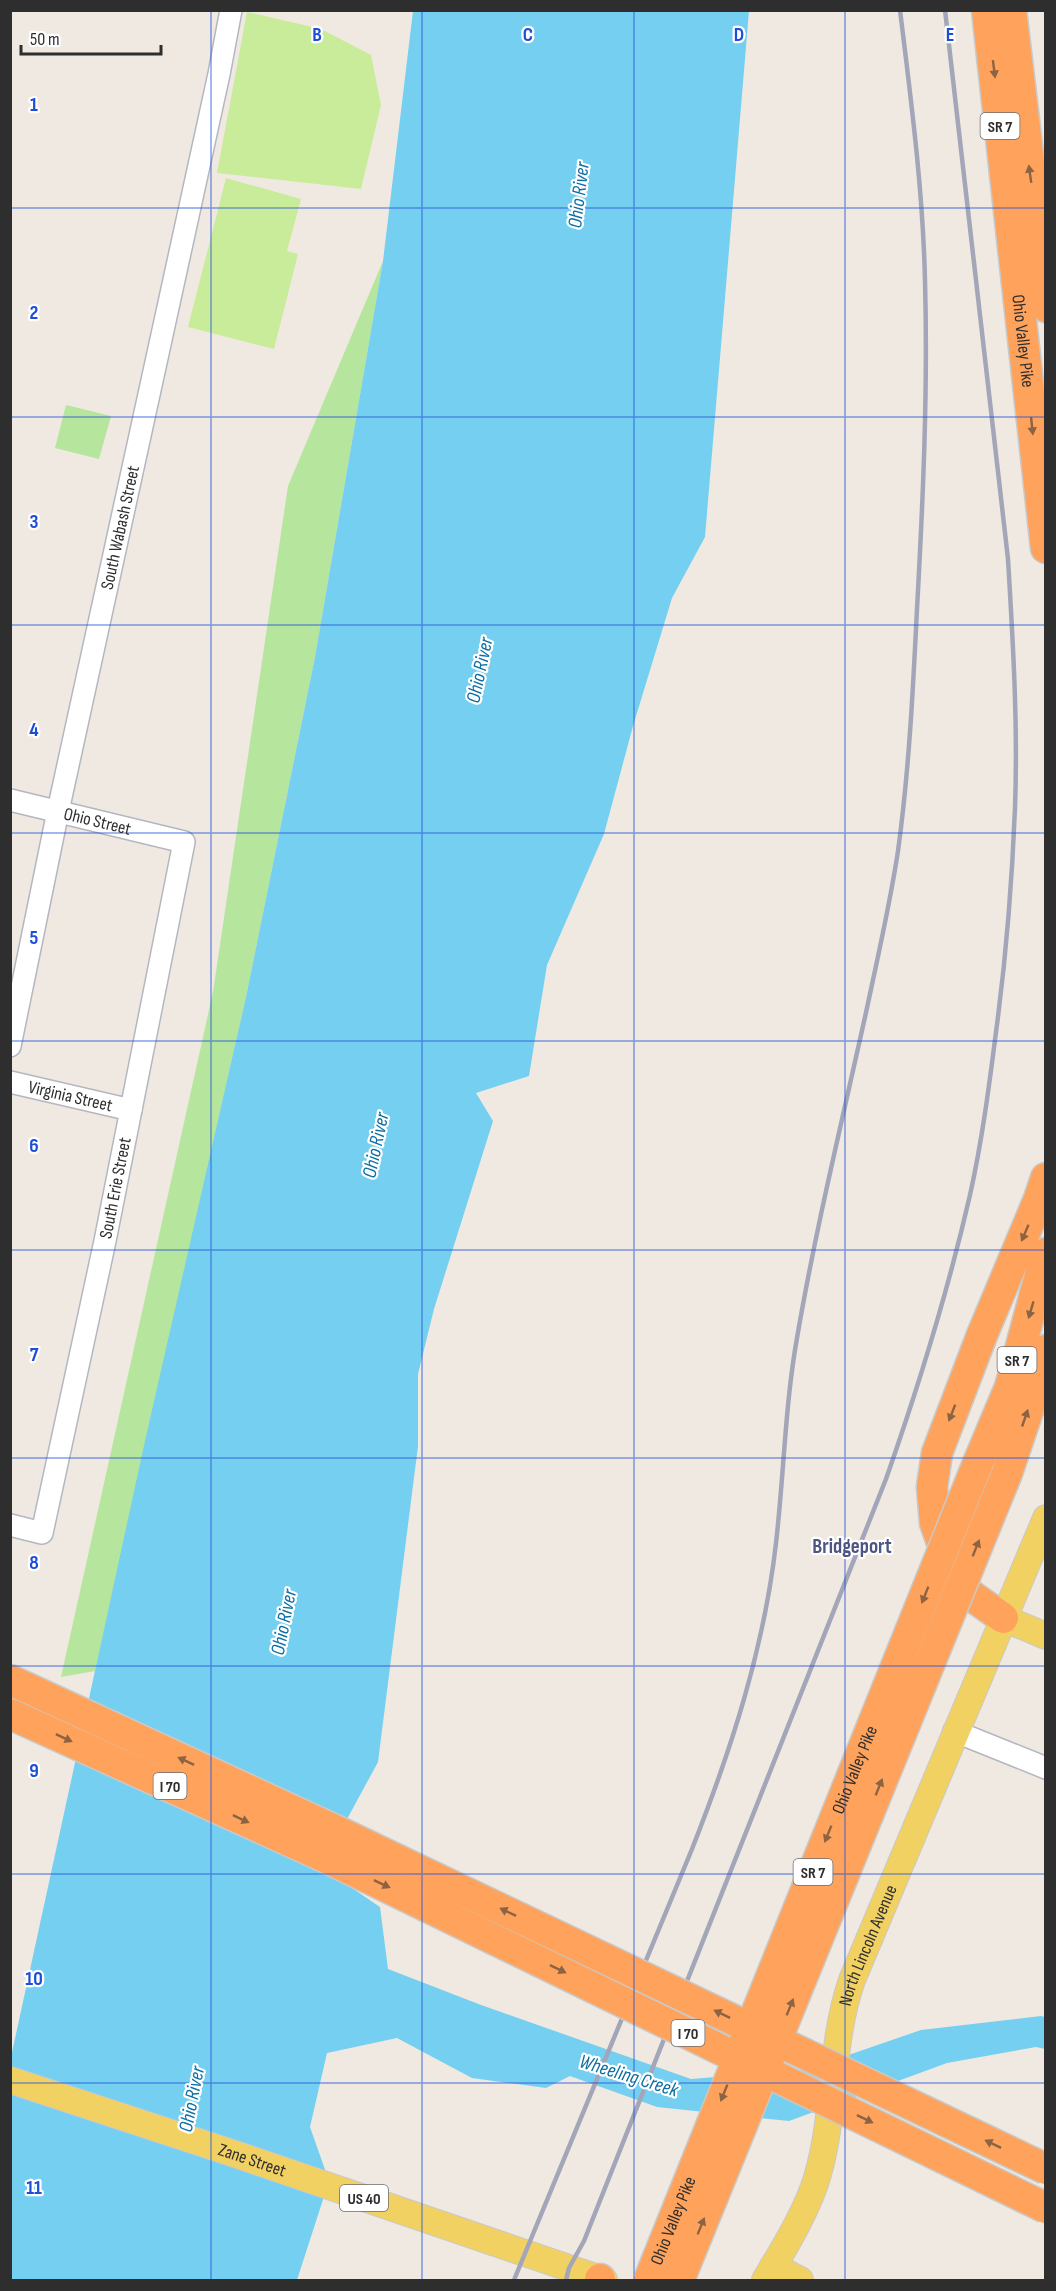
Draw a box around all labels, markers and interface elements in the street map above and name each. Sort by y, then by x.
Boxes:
scale bar [21,18,160,56]
text: B [312,23,322,47]
text: C [523,23,533,47]
text: D [734,23,744,47]
text: E [946,23,954,47]
text: 50 m [30,29,60,50]
one-way arrow [989,59,998,78]
text: 1 [30,93,38,117]
road number: SR 7 [980,113,1020,139]
water label: Ohio River [563,159,595,230]
one-way arrow [1025,165,1035,184]
street label: Ohio Valley Pike [1007,294,1038,389]
text: 2 [30,301,38,325]
one-way arrow [1027,416,1037,435]
street label: South Wabash Street [97,463,144,592]
text: 3 [30,510,39,534]
water label: Ohio River [461,634,499,705]
text: 4 [29,718,39,742]
street label: Ohio Street [62,803,134,840]
text: 5 [30,926,39,950]
street label: Virginia Street [26,1077,115,1116]
water label: Ohio River [357,1109,395,1180]
text: 6 [29,1134,39,1158]
street label: South Erie Street [95,1135,136,1241]
one-way arrow [1020,1224,1030,1242]
one-way arrow [1026,1301,1036,1319]
text: 7 [30,1343,39,1367]
road number: SR 7 [998,1347,1036,1373]
one-way arrow [947,1405,957,1423]
one-way arrow [1021,1409,1031,1427]
district label: Bridgeport [812,1534,892,1559]
one-way arrow [972,1539,981,1557]
text: 8 [29,1551,39,1575]
water label: Ohio River [266,1586,302,1657]
one-way arrow [920,1586,929,1604]
street label: Ohio Valley Pike [828,1723,882,1817]
one-way arrow [55,1734,72,1743]
one-way arrow [178,1756,195,1765]
text: 9 [29,1759,39,1783]
road number: I 70 [154,1773,186,1799]
one-way arrow [875,1778,884,1796]
one-way arrow [233,1814,250,1823]
one-way arrow [823,1826,833,1844]
road number: SR 7 [794,1859,832,1885]
one-way arrow [374,1879,391,1888]
street label: North Lincoln Avenue [835,1882,902,2008]
one-way arrow [500,1908,517,1917]
one-way arrow [549,1965,566,1974]
text: 10 [25,1967,43,1991]
one-way arrow [785,1997,795,2015]
one-way arrow [713,2010,730,2019]
road number: I 70 [672,2020,704,2046]
water label: Wheeling Creek [576,2050,681,2102]
water label: Ohio River [174,2063,210,2134]
one-way arrow [719,2084,728,2102]
one-way arrow [856,2115,873,2124]
street label: Zane Street [216,2139,289,2182]
one-way arrow [984,2139,1001,2148]
street label: Ohio Valley Pike [646,2174,701,2268]
text: 11 [26,2176,42,2200]
road number: US 40 [340,2185,388,2211]
one-way arrow [696,2217,706,2235]

